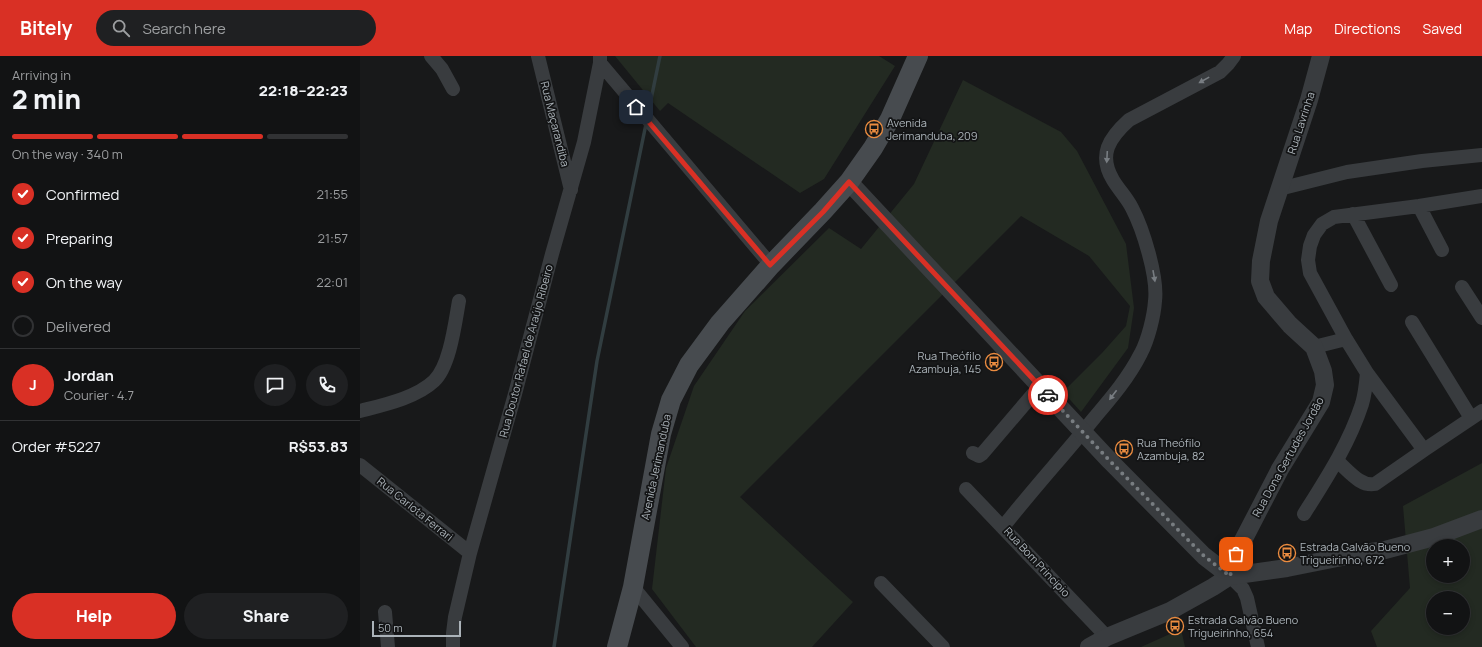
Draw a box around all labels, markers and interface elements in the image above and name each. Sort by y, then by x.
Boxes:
search box [96,10,376,46]
text: Bitely [20,15,72,41]
icon: search [110,17,132,39]
text: Search here [142,18,226,39]
text: Map [1284,19,1312,38]
text: Directions [1334,19,1401,38]
text: Saved [1423,19,1462,38]
text: Arriving in [12,66,71,84]
one-way arrow [1198,77,1210,84]
text: 22:18–22:23 [259,80,348,101]
street label: Rua Maçarandiba [538,80,573,168]
text: 2 min [12,81,81,117]
pin [619,90,653,124]
street label: Rua Lavrinha [1283,90,1318,156]
icon: home [625,96,647,118]
place label: Avenida Jerimanduba, 209 [887,115,978,143]
bus stop icon: Avenida Jerimanduba, 209 [864,119,884,139]
text: On the way · 340 m [12,145,123,163]
one-way arrow [1103,151,1110,163]
icon: check [12,183,34,205]
text: Confirmed [46,184,119,205]
text: 21:55 [317,185,348,203]
icon: check [12,227,34,249]
text: Preparing [46,228,113,249]
text: 21:57 [318,229,348,247]
street label: Rua Doutor Rafael de Araújo Ribeiro [495,262,556,439]
one-way arrow [1151,270,1157,282]
icon: check [12,271,34,293]
text: On the way [46,272,122,293]
text: 22:01 [316,273,348,291]
text: Delivered [46,316,111,337]
place label: Rua Theófilo Azambuja, 145 [909,348,981,376]
bus stop icon: Rua Theófilo Azambuja, 145 [984,352,1004,372]
button: chat [254,364,296,406]
button: phone [306,364,348,406]
text: Jordan [64,365,114,386]
text: J [29,374,37,395]
courier [1028,375,1068,415]
icon: car [1037,384,1059,406]
text: Courier · 4.7 [64,386,134,404]
one-way arrow [1109,390,1117,400]
street label: Rua Dona Gertudes Jordão [1248,394,1327,519]
street label: Avenida Jerimanduba [637,413,674,521]
place label: Rua Theófilo Azambuja, 82 [1137,435,1205,463]
text: Order #5227 [12,436,101,457]
text: R$53.83 [289,436,348,457]
bus stop icon: Rua Theófilo Azambuja, 82 [1114,439,1134,459]
street label: Rua Carlota Ferrari [374,473,456,544]
street label: Rua Bom Principio [1001,524,1074,600]
pin [1219,537,1253,571]
place label: Estrada Galvão Bueno Trigueirinho, 672 [1300,539,1411,567]
map controls [1426,539,1470,635]
button: + [1426,539,1470,583]
icon: bag [1225,543,1247,565]
bus stop icon: Estrada Galvão Bueno Trigueirinho, 672 [1277,543,1297,563]
button: − [1426,591,1470,635]
button: Help [12,593,176,639]
button: Share [184,593,348,639]
place label: Estrada Galvão Bueno Trigueirinho, 654 [1188,612,1299,640]
bus stop icon: Estrada Galvão Bueno Trigueirinho, 654 [1165,616,1185,636]
scale bar [372,619,461,638]
text: 50 m [378,620,403,635]

